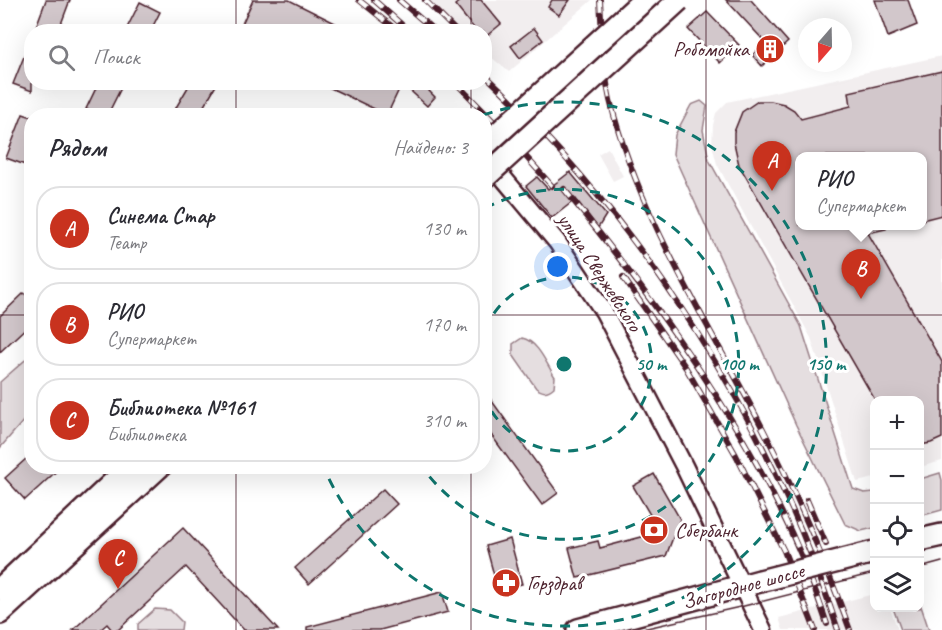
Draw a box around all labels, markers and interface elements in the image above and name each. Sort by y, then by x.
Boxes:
north arrow [798,18,852,72]
search box [24,24,492,90]
building icon: Робомойка [754,33,786,65]
place label: Робомойка [673,36,751,62]
icon: search [45,41,78,74]
text: Поиск [93,43,139,71]
text: Рядом [48,131,106,164]
text: Найдено: 3 [393,135,468,160]
pin: A [752,142,792,191]
popup [795,152,927,230]
text: РИО [816,165,853,193]
text: Супермаркет [816,193,906,218]
text: Синема Стар [107,202,214,230]
street label: улица Свержевского [551,206,649,337]
text: A [64,216,75,241]
text: 130 m [423,216,466,241]
text: Театр [107,230,146,255]
pin: B [842,250,880,299]
your location [543,252,572,281]
text: РИО [107,298,144,326]
text: B [64,312,75,337]
text: 170 m [423,312,466,337]
text: Супермаркет [107,326,196,351]
text: 50 m [636,353,668,375]
text: 100 m [720,353,760,375]
text: 150 m [807,353,847,375]
centre of rings [554,354,574,374]
text: Библиотека №161 [107,394,255,422]
map controls [870,396,924,612]
button: + [870,396,924,450]
text: C [65,408,74,433]
text: 310 m [423,408,466,433]
text: Библиотека [107,422,186,447]
button: − [870,450,924,504]
button: locate [870,504,924,558]
bank icon: Сбербанк [638,514,670,546]
place label: Сбербанк [675,517,740,543]
pin: C [98,540,138,589]
street label: Загородное шоссе [679,557,809,615]
button: layers [870,558,924,612]
pharmacy icon: Горздрав [490,567,522,599]
place label: Горздрав [527,570,586,596]

